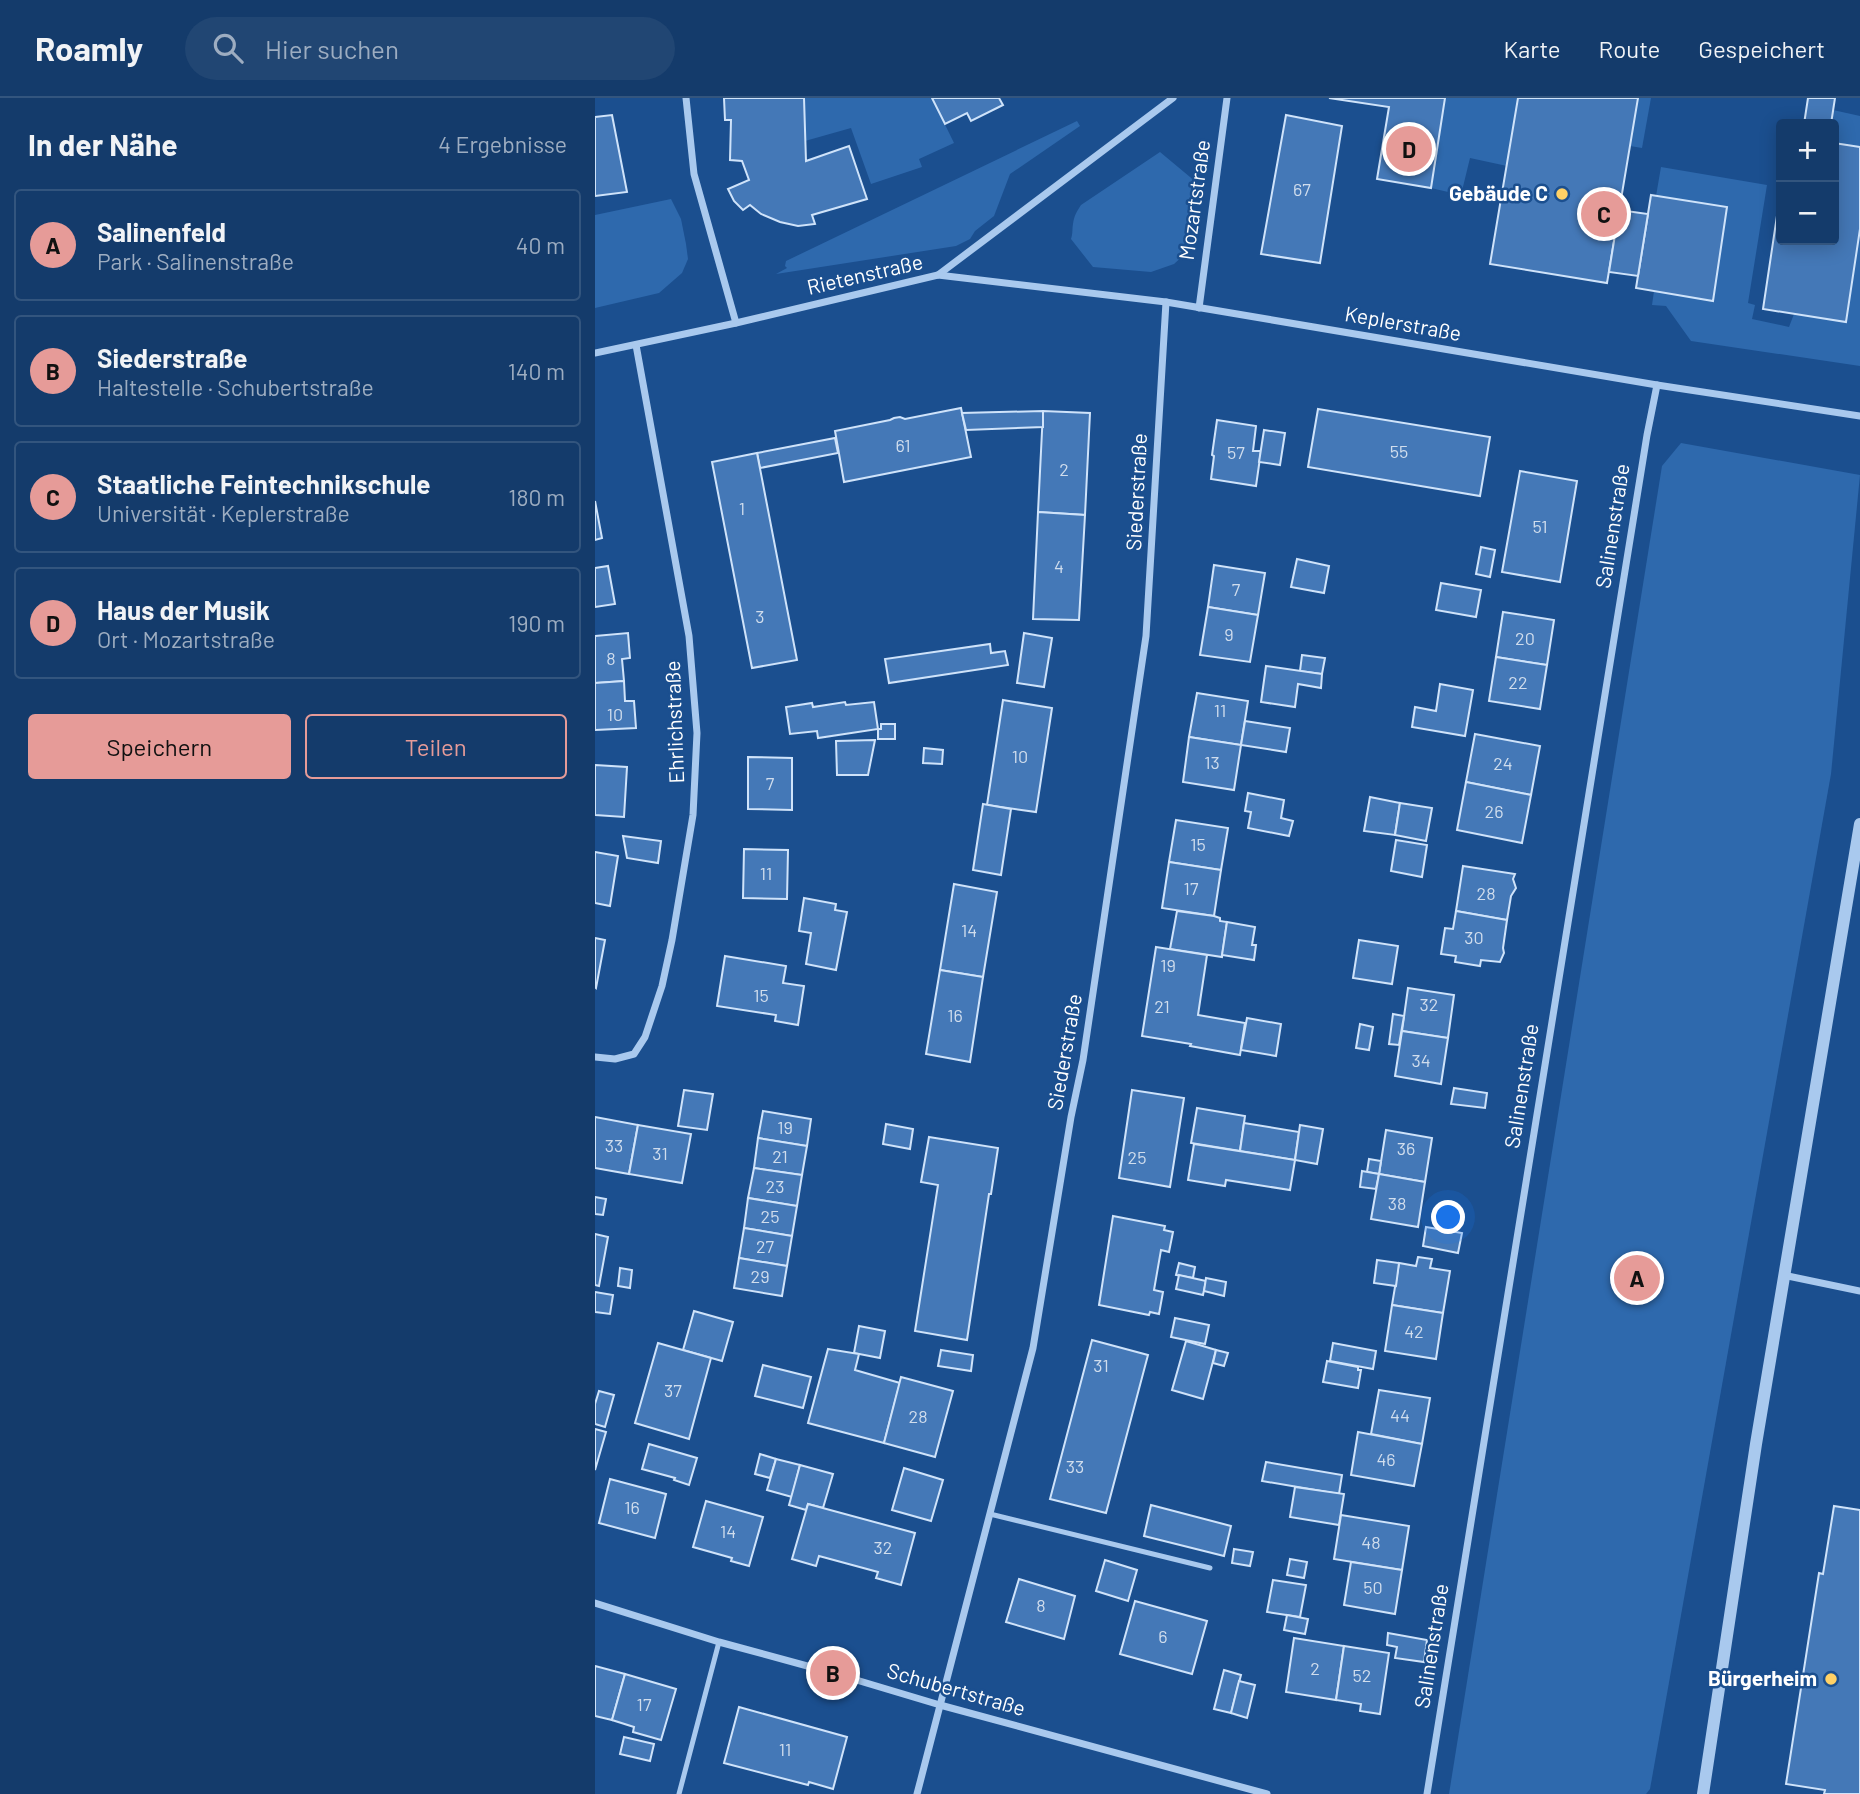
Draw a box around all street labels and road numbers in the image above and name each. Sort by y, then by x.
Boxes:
street label: Mozartstraße [1173,138,1214,261]
street label: Rietenstraße [804,248,925,299]
street label: Keplerstraße [1343,300,1463,345]
street label: Siederstraße [1120,432,1151,551]
street label: Salinenstraße [1589,462,1634,590]
street label: Ehrlichstraße [659,660,688,784]
street label: Siederstraße [1041,991,1086,1112]
street label: Salinenstraße [1498,1022,1543,1150]
street label: Salinenstraße [1408,1582,1453,1710]
street label: Schubertstraße [884,1657,1028,1720]

